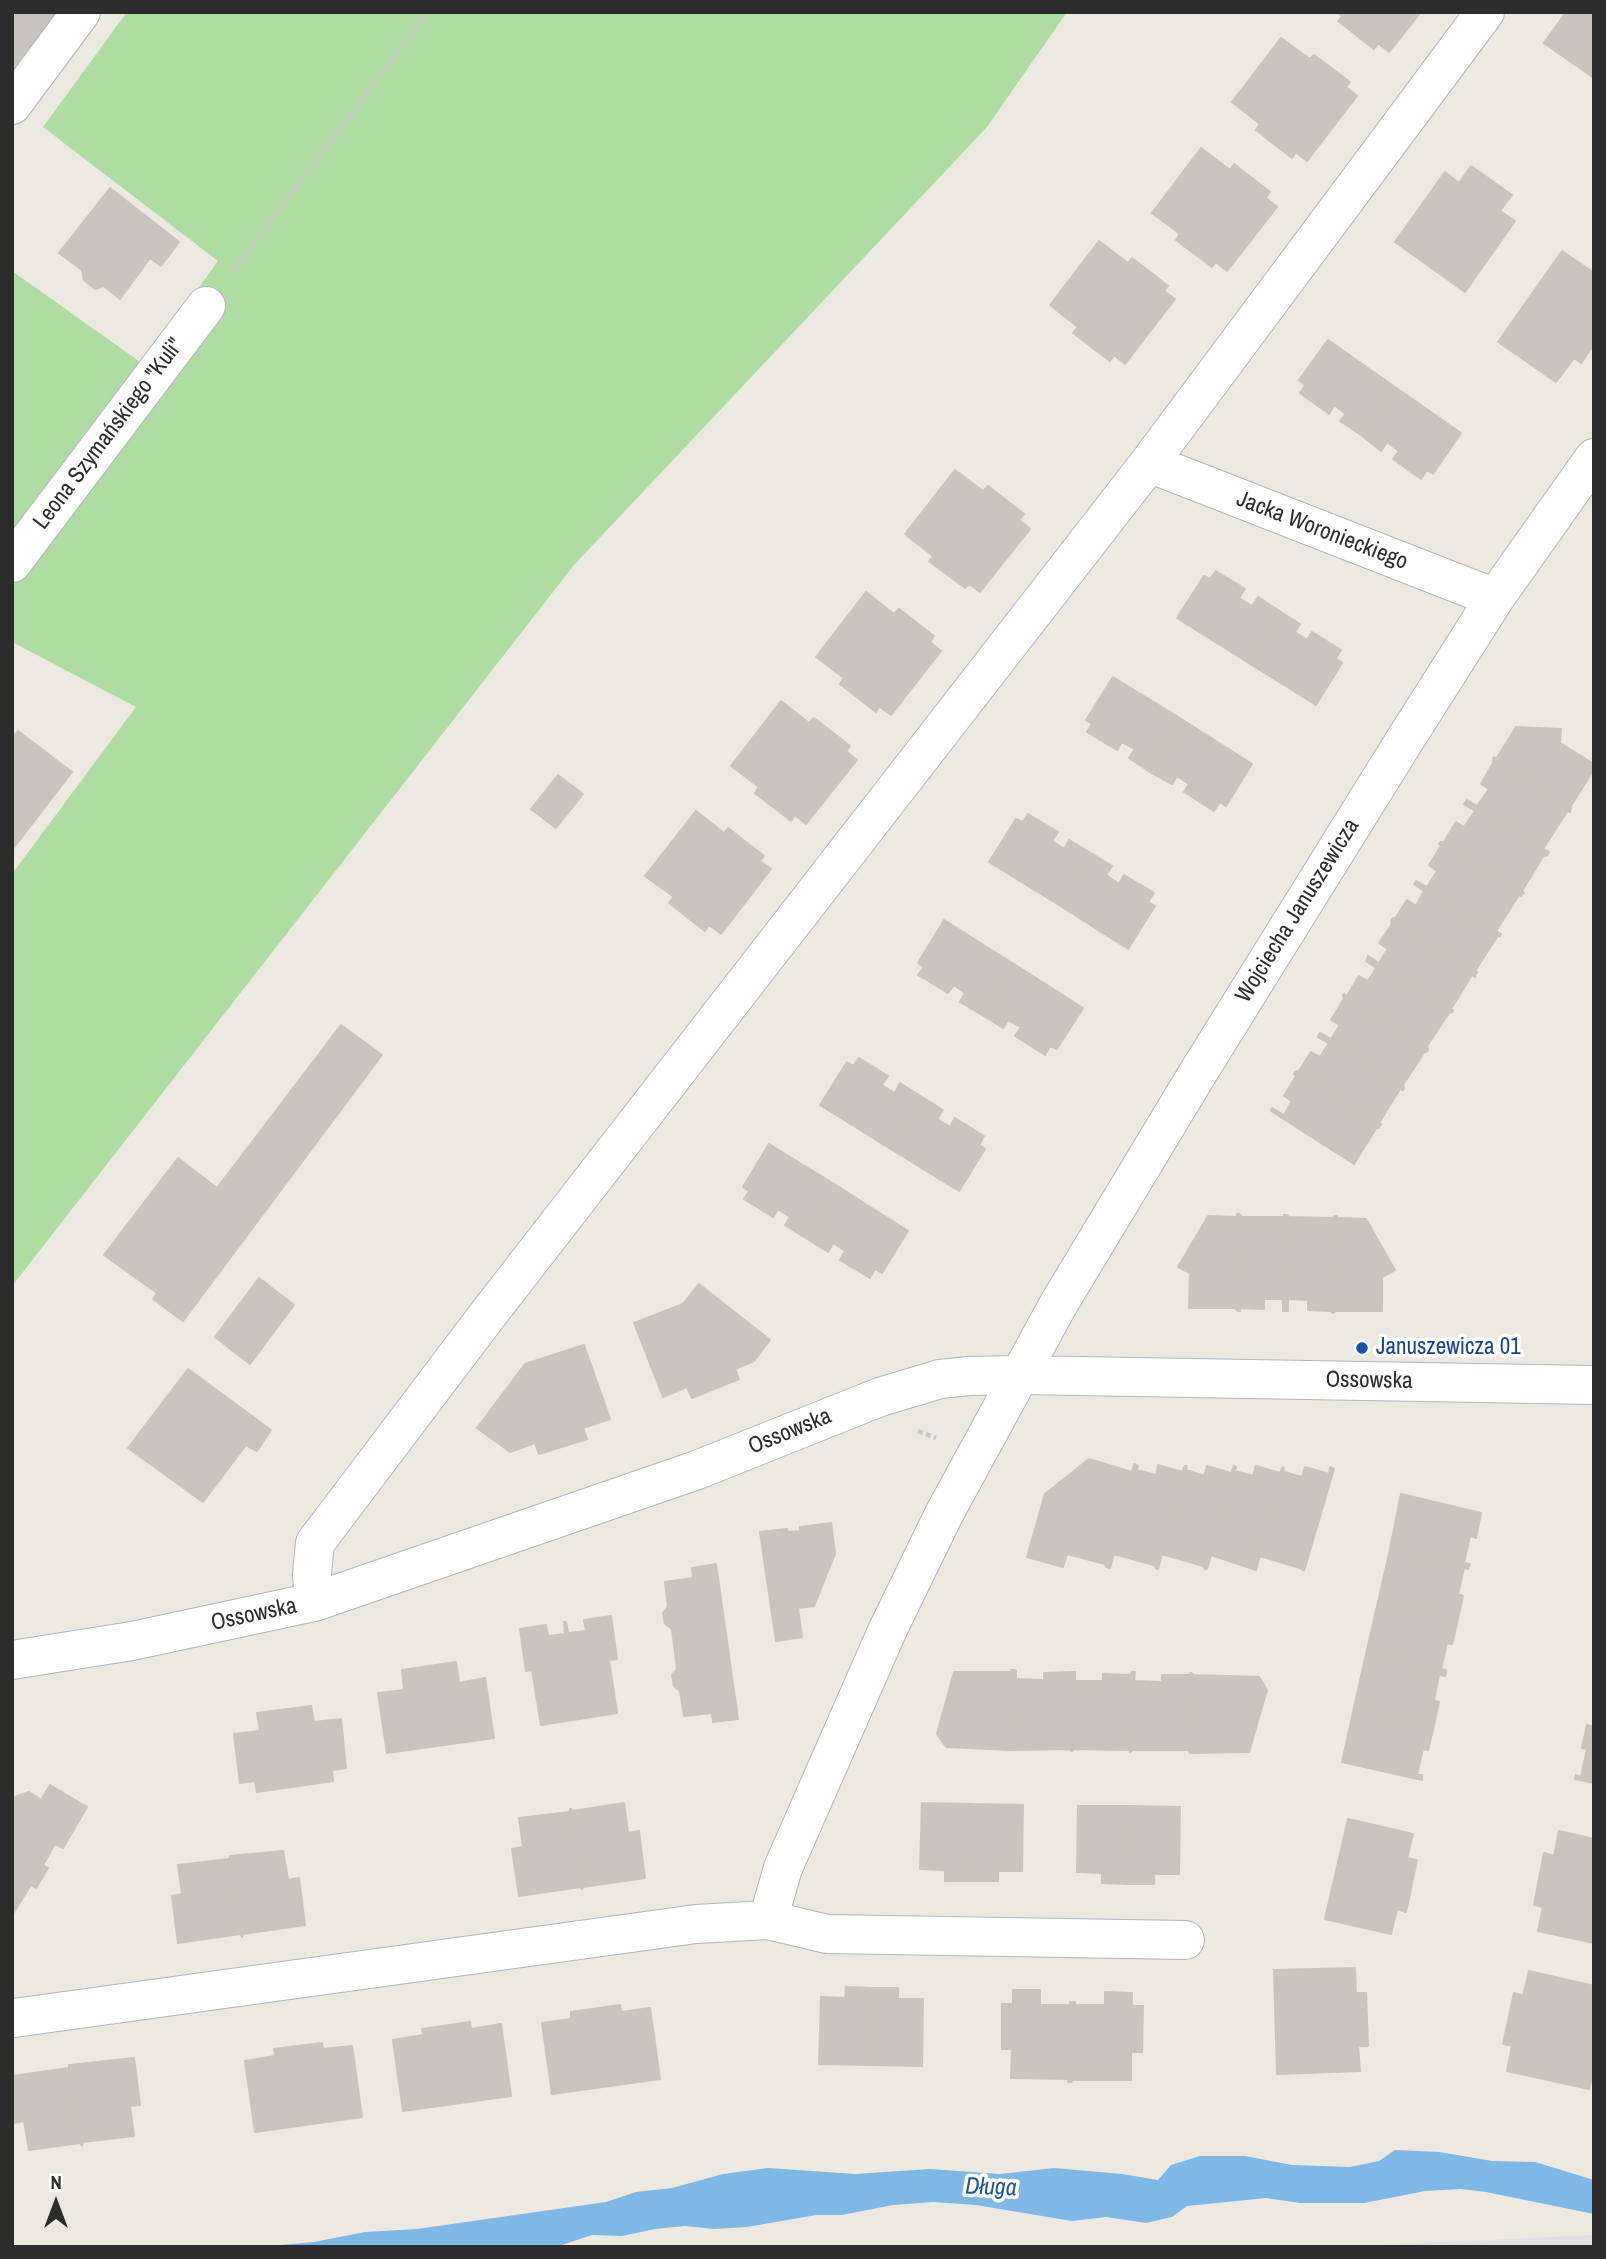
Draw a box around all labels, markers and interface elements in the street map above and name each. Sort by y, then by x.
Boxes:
street label: Leona Szymańskiego "Kuli" [28,333,190,535]
street label: Jacka Woronieckiego [1233,486,1411,576]
street label: Wojciecha Januszewicza [1230,814,1366,1008]
place label: Januszewicza 01 [1376,1334,1521,1362]
marker: Januszewicza 01 [1354,1340,1370,1356]
street label: Ossowska [1325,1366,1413,1396]
street label: Ossowska [745,1403,835,1461]
street label: Ossowska [209,1592,299,1638]
north arrow [21,2168,91,2238]
text: N [50,2169,62,2195]
water label: Długa [965,2173,1017,2203]

